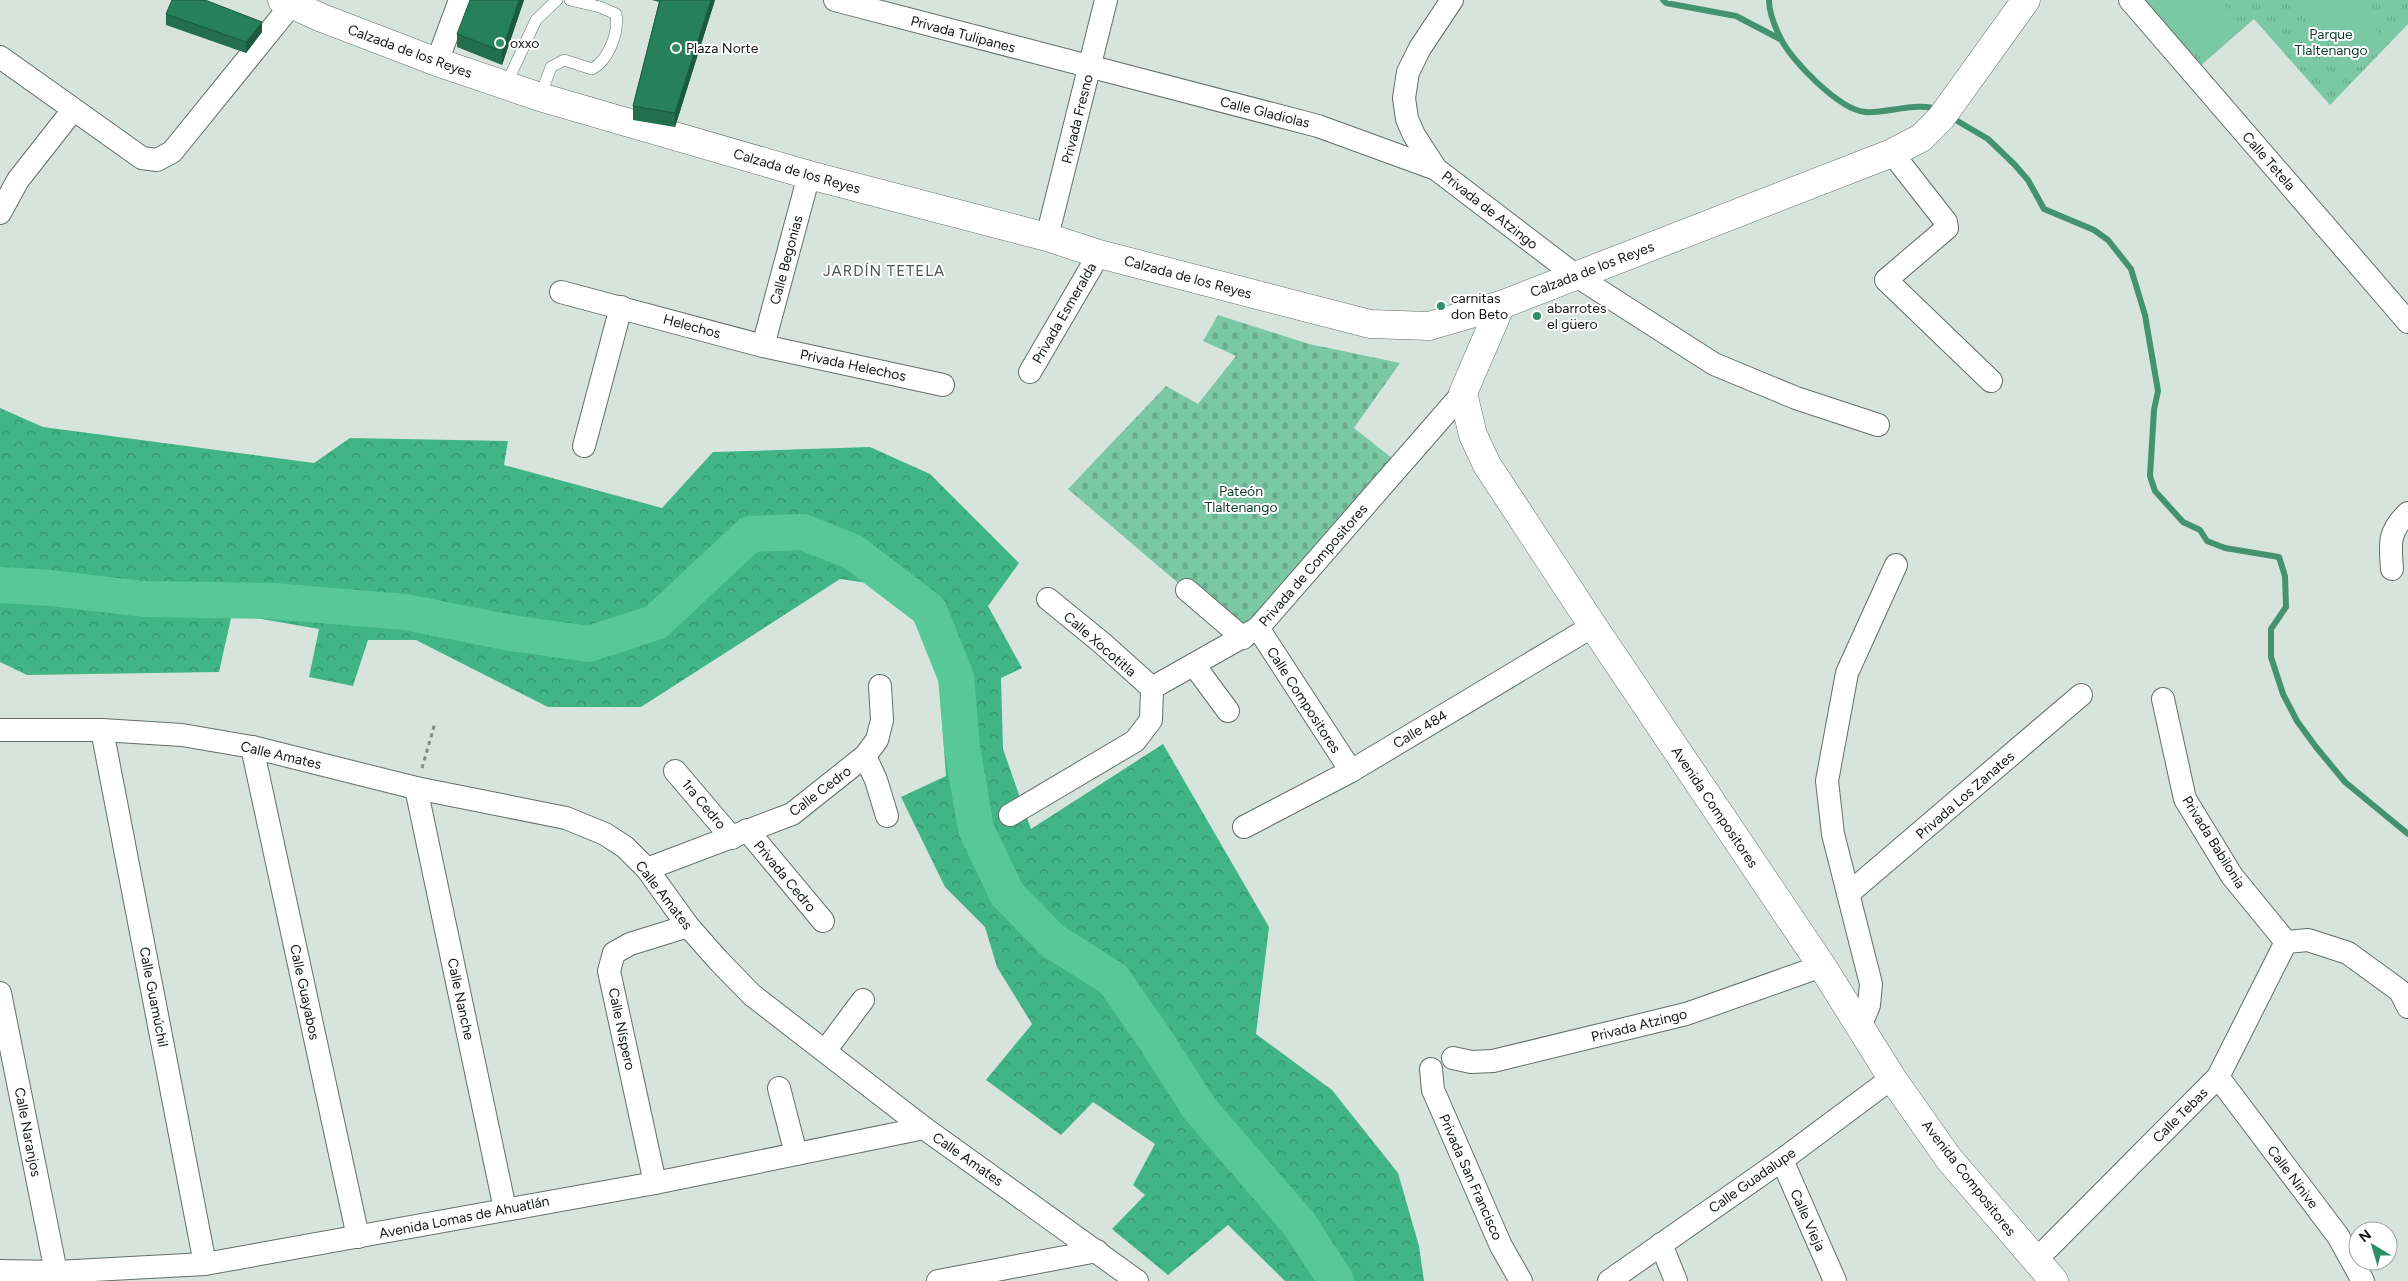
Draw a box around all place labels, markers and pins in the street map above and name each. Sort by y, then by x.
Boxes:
place label: oxxo [510,35,539,52]
marker: oxxo [494,37,506,49]
place label: Plaza Norte [686,40,759,57]
marker: Plaza Norte [670,42,682,54]
place label: carnitas don Beto [1451,290,1508,323]
marker: carnitas don Beto [1435,300,1447,312]
place label: abarrotes el güero [1547,300,1607,333]
marker: abarrotes el güero [1531,310,1543,322]

